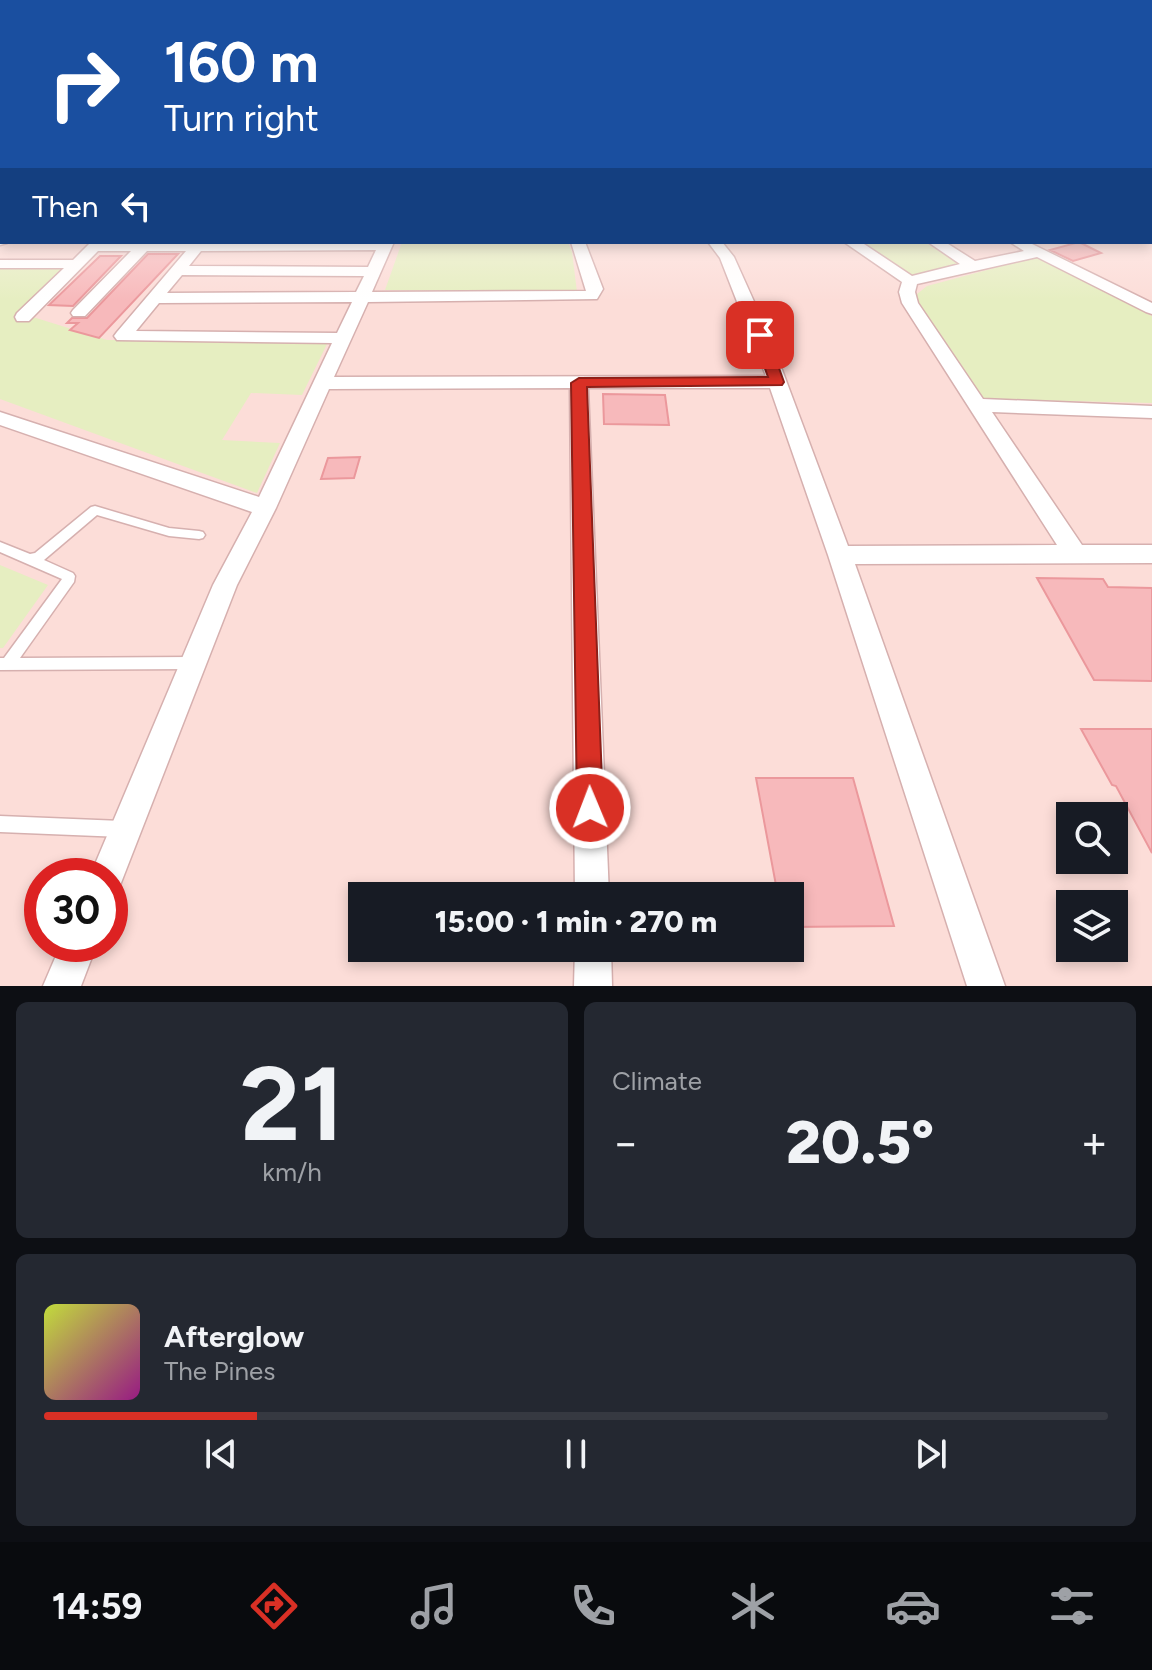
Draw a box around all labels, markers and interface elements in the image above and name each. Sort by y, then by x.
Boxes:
text: 160 m [164,29,319,96]
icon: right [32,32,136,136]
text: Turn right [164,97,319,140]
icon: left [114,184,158,228]
text: Then [32,188,98,225]
pin [726,301,794,369]
icon: arrive [738,313,782,357]
position arrow [548,766,632,850]
map controls [1056,802,1128,962]
button: search [1056,802,1128,874]
speed limit sign: 30 [24,858,128,962]
button: layers [1056,890,1128,962]
text: 15:00 · 1 min · 270 m [435,903,717,940]
text: 21 [240,1041,344,1166]
text: Climate [612,1065,702,1097]
text: 20.5° [786,1106,934,1178]
text: − [612,1116,639,1169]
text: + [1081,1116,1108,1169]
text: km/h [262,1156,322,1188]
text: Afterglow [164,1318,304,1355]
text: The Pines [164,1355,275,1387]
icon: previous [199,1432,243,1476]
icon: pause [554,1432,598,1476]
icon: next [909,1432,953,1476]
icon: directions [246,1578,302,1634]
icon: music [406,1578,462,1634]
icon: phone [565,1578,621,1634]
icon: climate [725,1578,781,1634]
icon: car [885,1578,941,1634]
icon: filters [1044,1578,1100,1634]
text: 14:59 [52,1585,142,1628]

